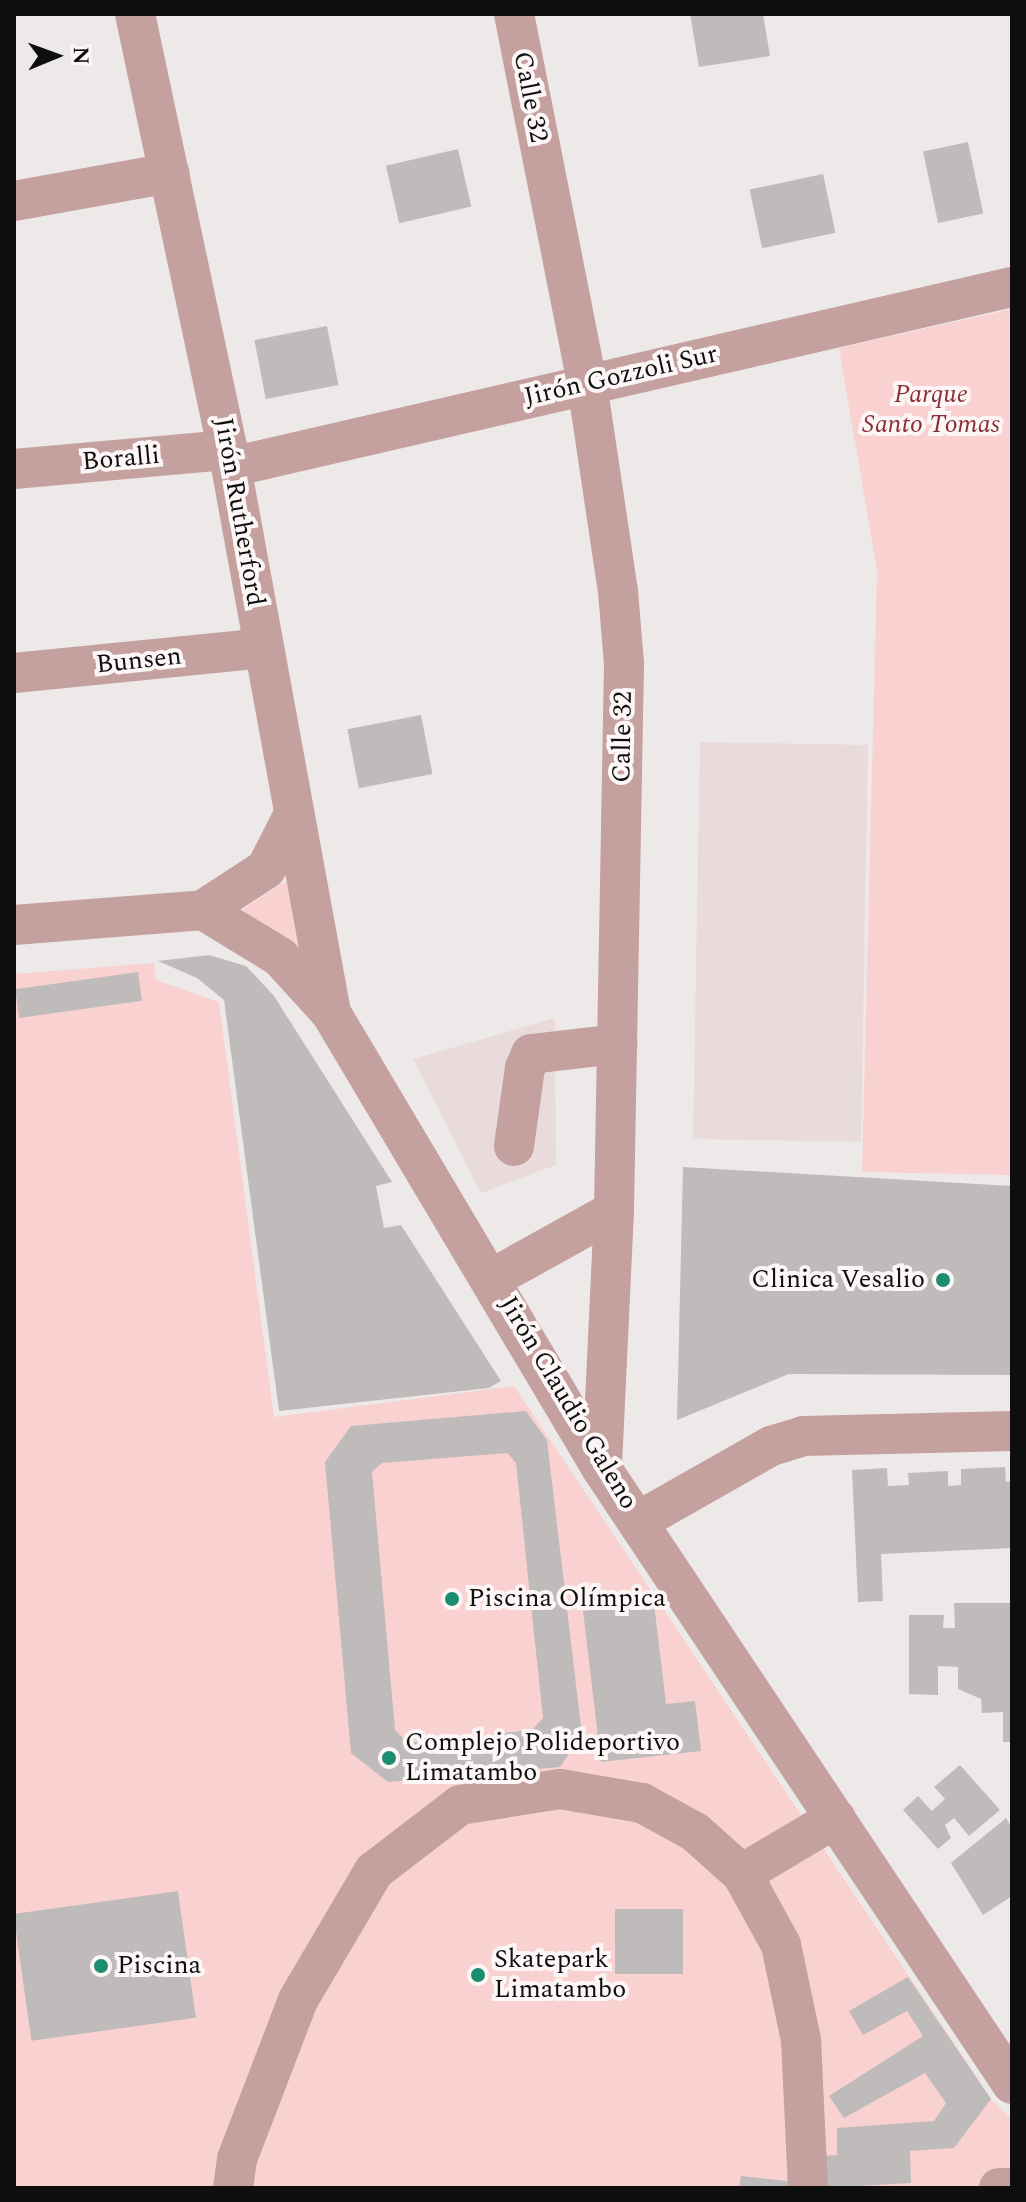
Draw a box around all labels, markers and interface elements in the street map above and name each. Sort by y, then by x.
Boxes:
north arrow [16,16,96,96]
text: N [64,46,97,65]
street label: Calle 32 [506,49,554,145]
street label: Jirón Gozzoli Sur [521,339,721,413]
park label: Parque Santo Tomas [862,379,1000,440]
street label: Jirón Rutherford [207,415,271,609]
street label: Boralli [81,440,161,478]
street label: Bunsen [95,641,183,681]
street label: Calle 32 [607,691,639,783]
place label: Clinica Vesalio [751,1264,925,1296]
marker: Clinica Vesalio [932,1269,954,1291]
street label: Jirón Claudio Galeno [492,1291,644,1515]
place label: Piscina Olímpica [468,1583,666,1615]
marker: Piscina Olímpica [443,1590,461,1608]
place label: Complejo Polideportivo Limatambo [405,1727,680,1788]
marker: Complejo Polideportivo Limatambo [380,1749,398,1767]
place label: Skatepark Limatambo [494,1944,626,2006]
place label: Piscina [117,1950,201,1982]
marker: Piscina [92,1957,110,1975]
marker: Skatepark Limatambo [469,1966,487,1984]

